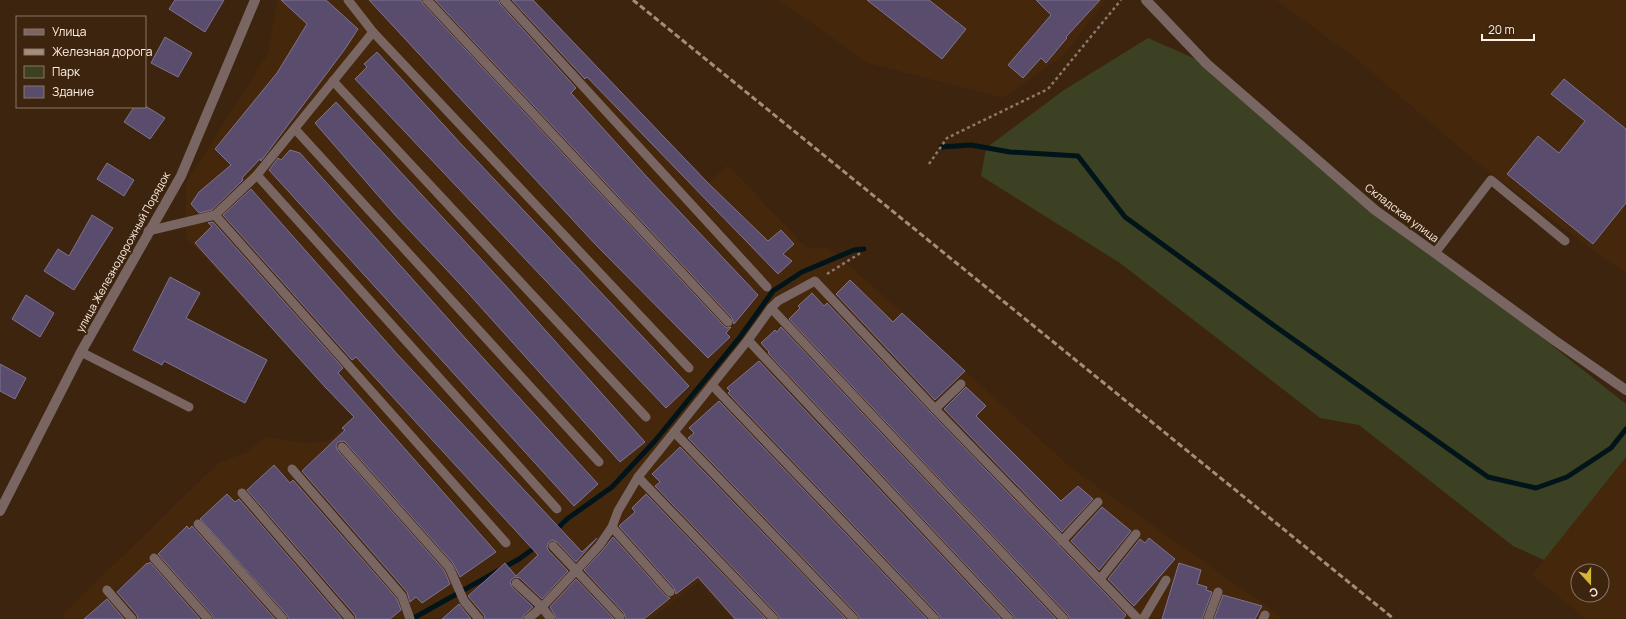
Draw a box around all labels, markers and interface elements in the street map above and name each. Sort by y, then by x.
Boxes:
legend [16,16,146,108]
scale bar [1482,16,1534,42]
text: 20 m [1488,21,1515,38]
text: Улица [52,23,86,40]
text: Железная дорога [52,43,152,60]
text: Парк [52,63,81,80]
text: Здание [52,83,94,100]
street label: улица Железнодорожный Порядок [72,168,173,335]
street label: Складская улица [1362,180,1442,245]
north arrow [1570,563,1610,603]
text: С [1587,584,1600,601]

